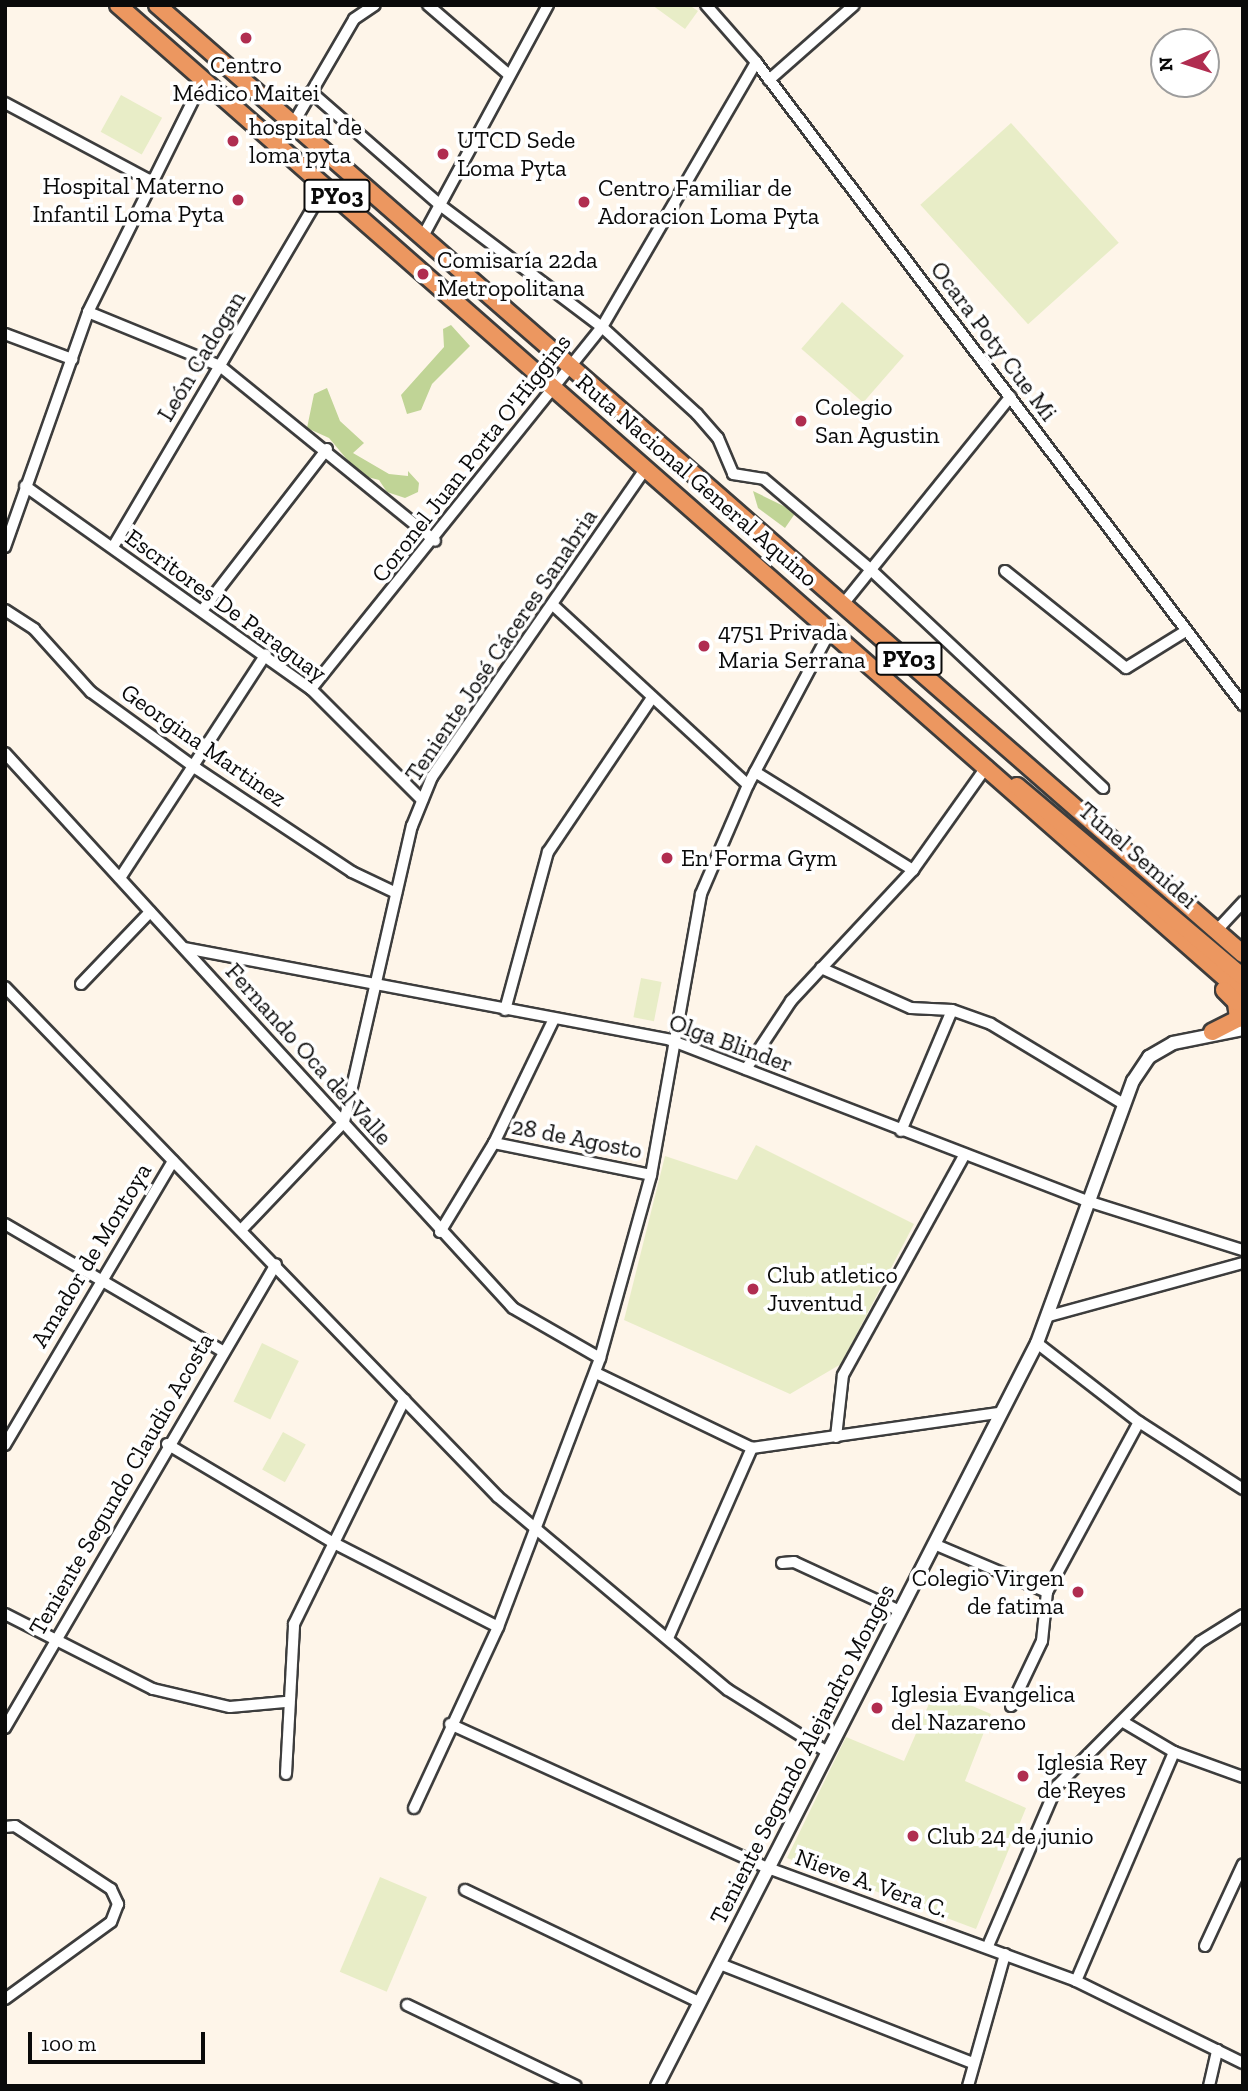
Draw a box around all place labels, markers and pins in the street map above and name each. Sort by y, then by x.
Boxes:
marker: Centro Médico Maitei [236,28,256,48]
place label: Centro Médico Maitei [173,51,319,107]
place label: hospital de loma pyta [249,113,362,169]
place label: UTCD Sede Loma Pyta [457,126,575,182]
marker: hospital de loma pyta [223,131,243,151]
marker: UTCD Sede Loma Pyta [435,146,451,162]
place label: Hospital Materno Infantil Loma Pyta [32,172,224,228]
place label: Centro Familiar de Adoracion Loma Pyta [598,174,819,230]
marker: Hospital Materno Infantil Loma Pyta [230,192,246,208]
marker: Centro Familiar de Adoracion Loma Pyta [576,194,592,210]
place label: Comisaría 22da Metropolitana [437,246,598,302]
marker: Comisaría 22da Metropolitana [415,266,431,282]
place label: Colegio San Agustin [815,393,940,449]
marker: Colegio San Agustin [793,413,809,429]
place label: 4751 Privada Maria Serrana [718,618,866,674]
marker: 4751 Privada Maria Serrana [696,638,712,654]
place label: En Forma Gym [681,844,837,872]
marker: En Forma Gym [659,850,675,866]
place label: Club atletico Juventud [767,1261,898,1317]
marker: Club atletico Juventud [745,1281,761,1297]
place label: Colegio Virgen de fatima [911,1564,1064,1620]
marker: Colegio Virgen de fatima [1070,1584,1086,1600]
place label: Iglesia Evangelica del Nazareno [891,1680,1075,1736]
marker: Iglesia Evangelica del Nazareno [869,1700,885,1716]
place label: Iglesia Rey de Reyes [1037,1748,1147,1804]
marker: Iglesia Rey de Reyes [1015,1768,1031,1784]
place label: Club 24 de junio [927,1822,1094,1850]
marker: Club 24 de junio [905,1828,921,1844]

